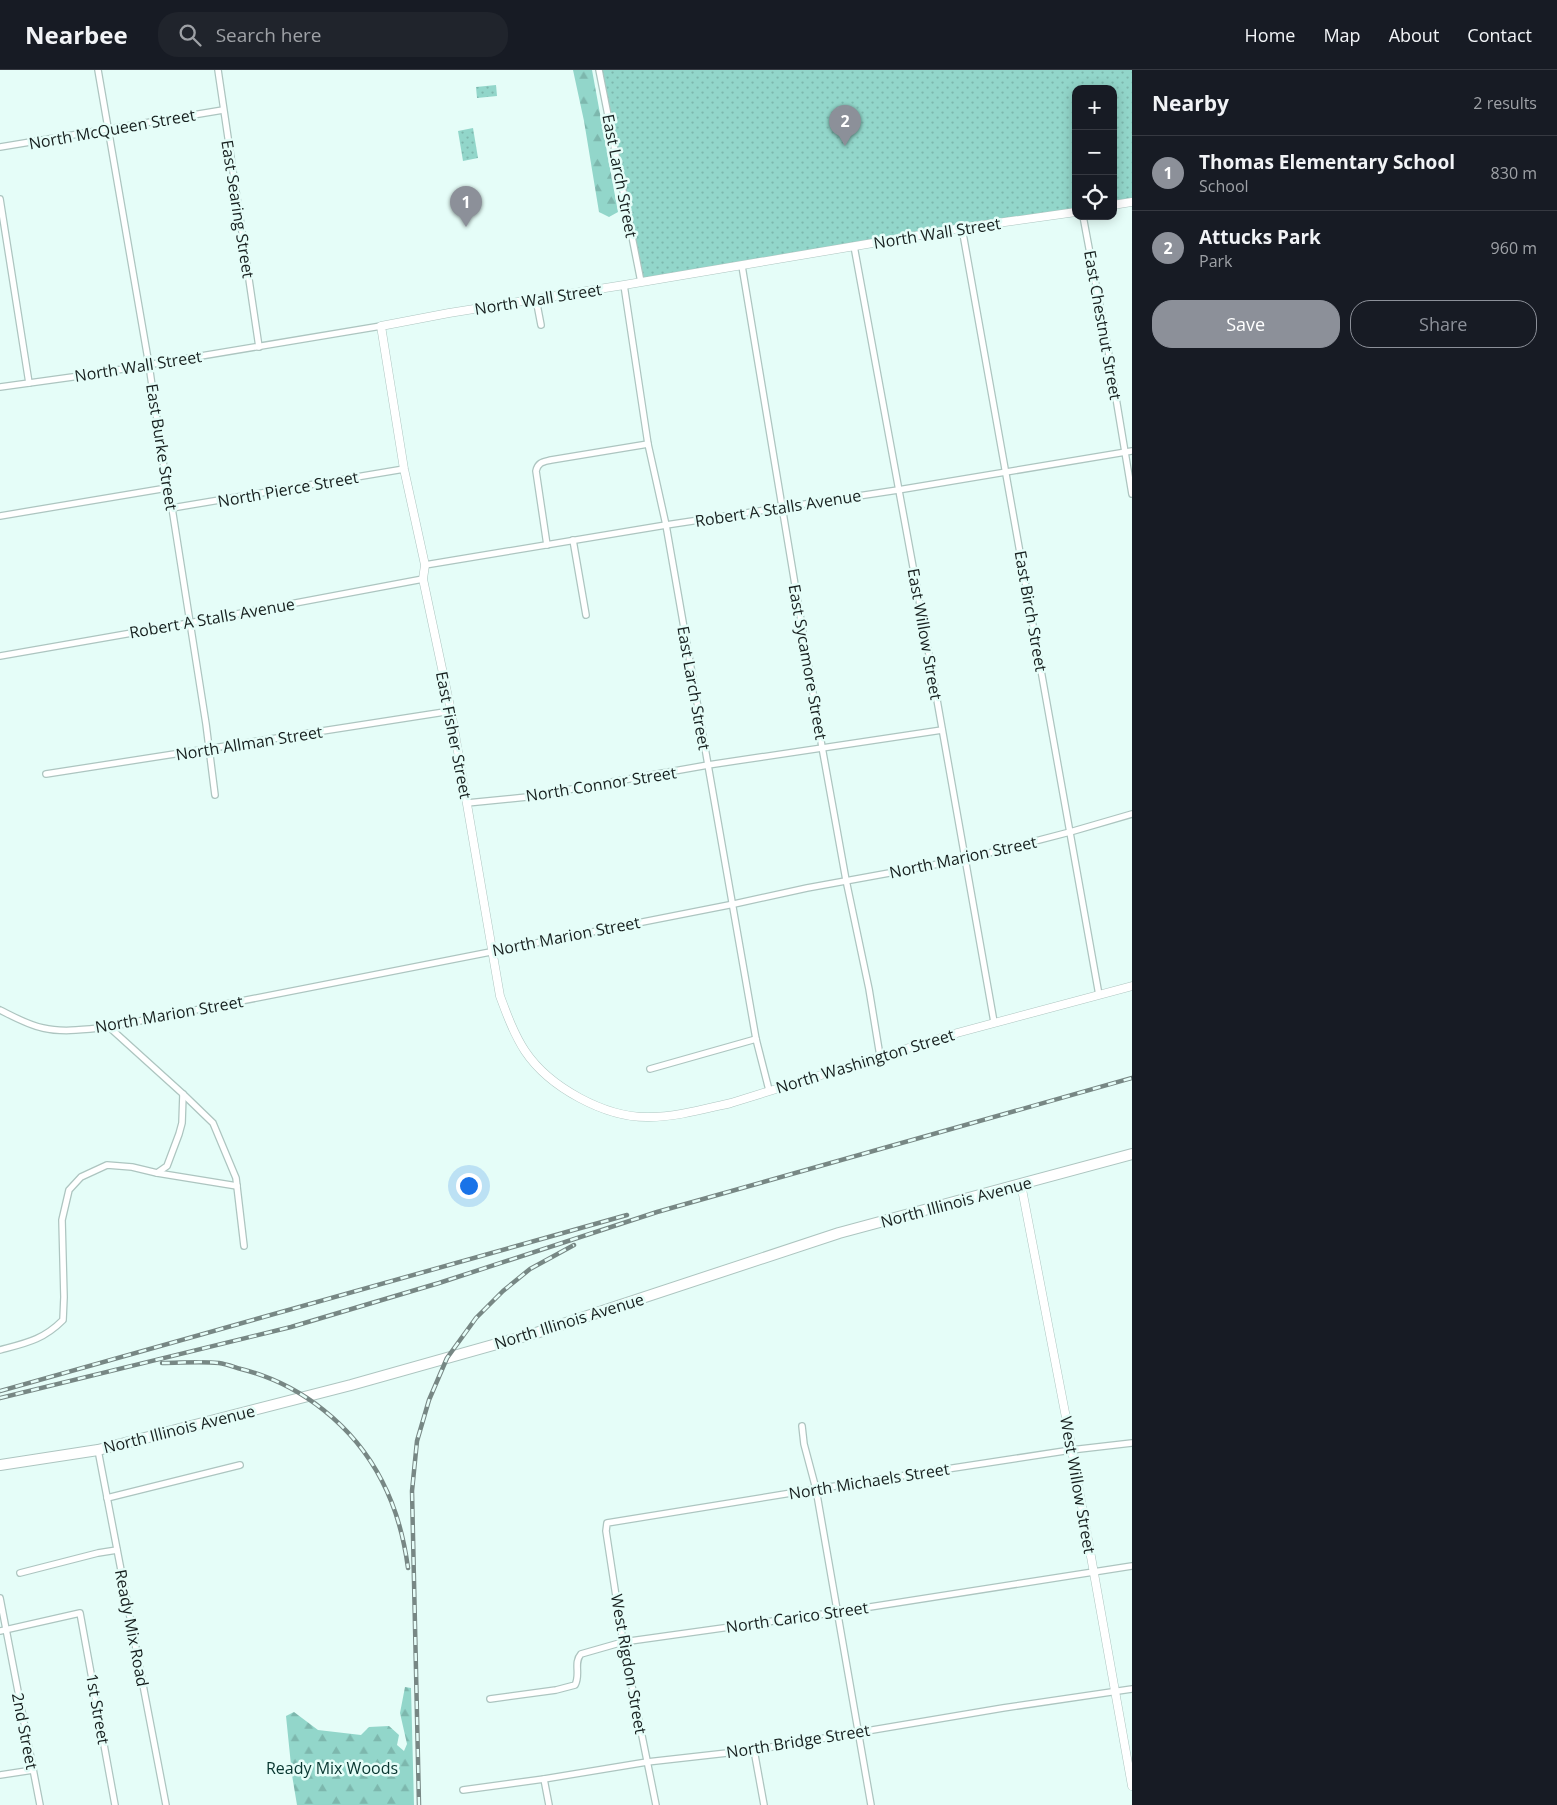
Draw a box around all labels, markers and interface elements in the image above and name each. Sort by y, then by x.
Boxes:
search box [158,12,508,57]
text: Nearbee [25,18,128,51]
icon: search [176,21,204,49]
text: Search here [216,22,322,48]
text: Home [1245,23,1295,47]
text: Map [1323,23,1361,47]
text: About [1389,23,1439,47]
text: Contact [1467,23,1532,47]
map controls [1072,85,1117,220]
button: + [1072,85,1117,130]
text: Nearby [1152,89,1229,117]
text: 2 results [1473,92,1537,114]
street label: North McQueen Street [27,103,197,154]
pin: 2 [829,105,861,146]
street label: East Larch Street [597,112,643,240]
button: − [1072,130,1117,175]
street label: East Searing Street [216,138,260,280]
text: Thomas Elementary School [1199,149,1455,175]
text: 1 [1163,162,1173,184]
text: 830 m [1491,162,1537,184]
button: locate [1072,175,1117,220]
text: School [1199,175,1249,197]
pin: 1 [450,186,482,227]
street label: North Wall Street [872,212,1002,254]
text: Attucks Park [1199,224,1321,250]
text: 2 [1163,237,1173,259]
text: 960 m [1491,237,1537,259]
street label: East Chestnut Street [1079,248,1127,402]
text: Park [1199,250,1232,272]
street label: North Wall Street [473,278,603,320]
button: Save [1152,300,1340,348]
button: Share [1350,300,1537,348]
street label: North Wall Street [73,345,203,387]
street label: East Burke Street [141,382,183,512]
street label: North Pierce Street [216,466,360,512]
street label: Robert A Stalls Avenue [693,484,863,532]
street label: East Birch Street [1010,549,1053,674]
street label: East Willow Street [903,567,947,702]
street label: East Sycamore Street [783,583,833,742]
street label: Robert A Stalls Avenue [127,593,297,643]
street label: East Larch Street [672,624,716,752]
street label: East Fisher Street [431,669,477,801]
street label: North Allman Street [174,720,324,765]
street label: North Connor Street [524,761,678,807]
street label: North Marion Street [887,831,1039,883]
street label: North Marion Street [490,911,642,961]
street label: North Marion Street [93,990,245,1038]
street label: North Washington Street [773,1023,957,1099]
street label: North Illinois Avenue [878,1171,1034,1233]
your location [456,1173,482,1199]
street label: North Illinois Avenue [491,1288,647,1354]
street label: North Illinois Avenue [101,1400,257,1458]
street label: West Willow Street [1055,1415,1101,1556]
street label: North Michaels Street [787,1457,951,1505]
street label: Ready Mix Road [110,1568,154,1688]
street label: West Rigdon Street [606,1592,652,1736]
street label: North Carico Street [724,1596,870,1638]
street label: 1st Street [81,1672,115,1746]
street label: 2nd Street [7,1691,43,1771]
street label: North Bridge Street [725,1719,872,1763]
park label: Ready Mix Woods [266,1757,398,1779]

